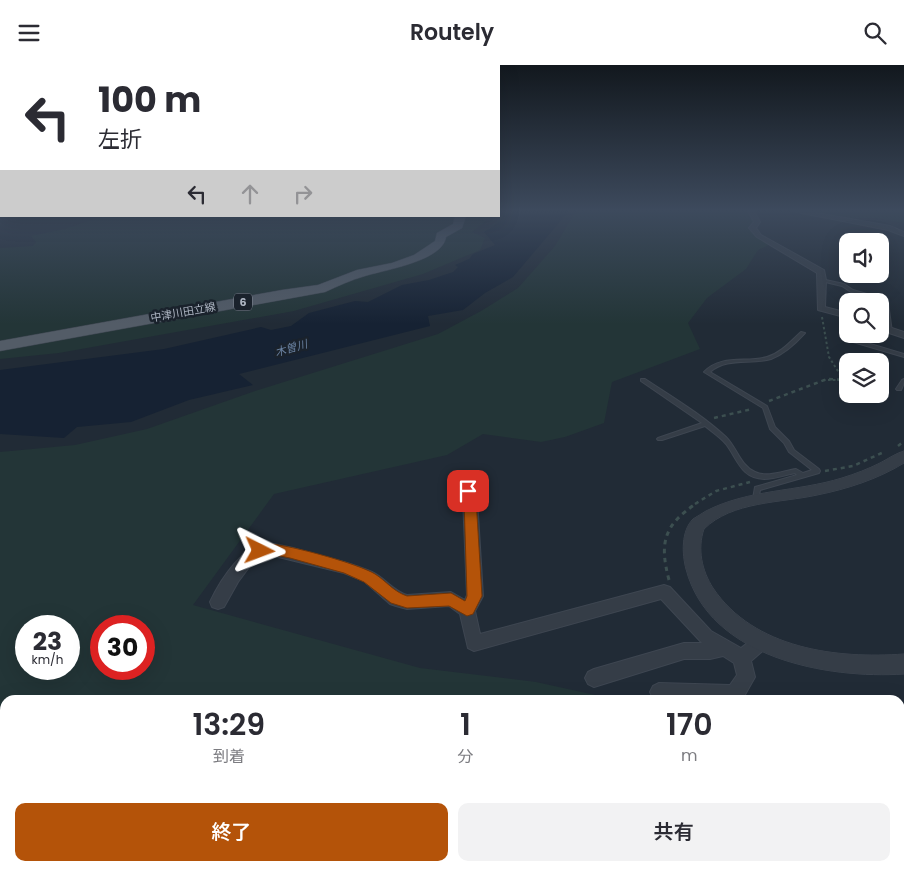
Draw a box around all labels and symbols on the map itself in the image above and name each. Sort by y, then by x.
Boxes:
road number: 6 [234,293,252,311]
street label: 中津川田立線 [149,298,217,326]
water label: 木曽川 [273,335,310,360]
pin [447,470,489,512]
position arrow [233,524,285,576]
speed limit sign: 30 [90,615,155,680]

